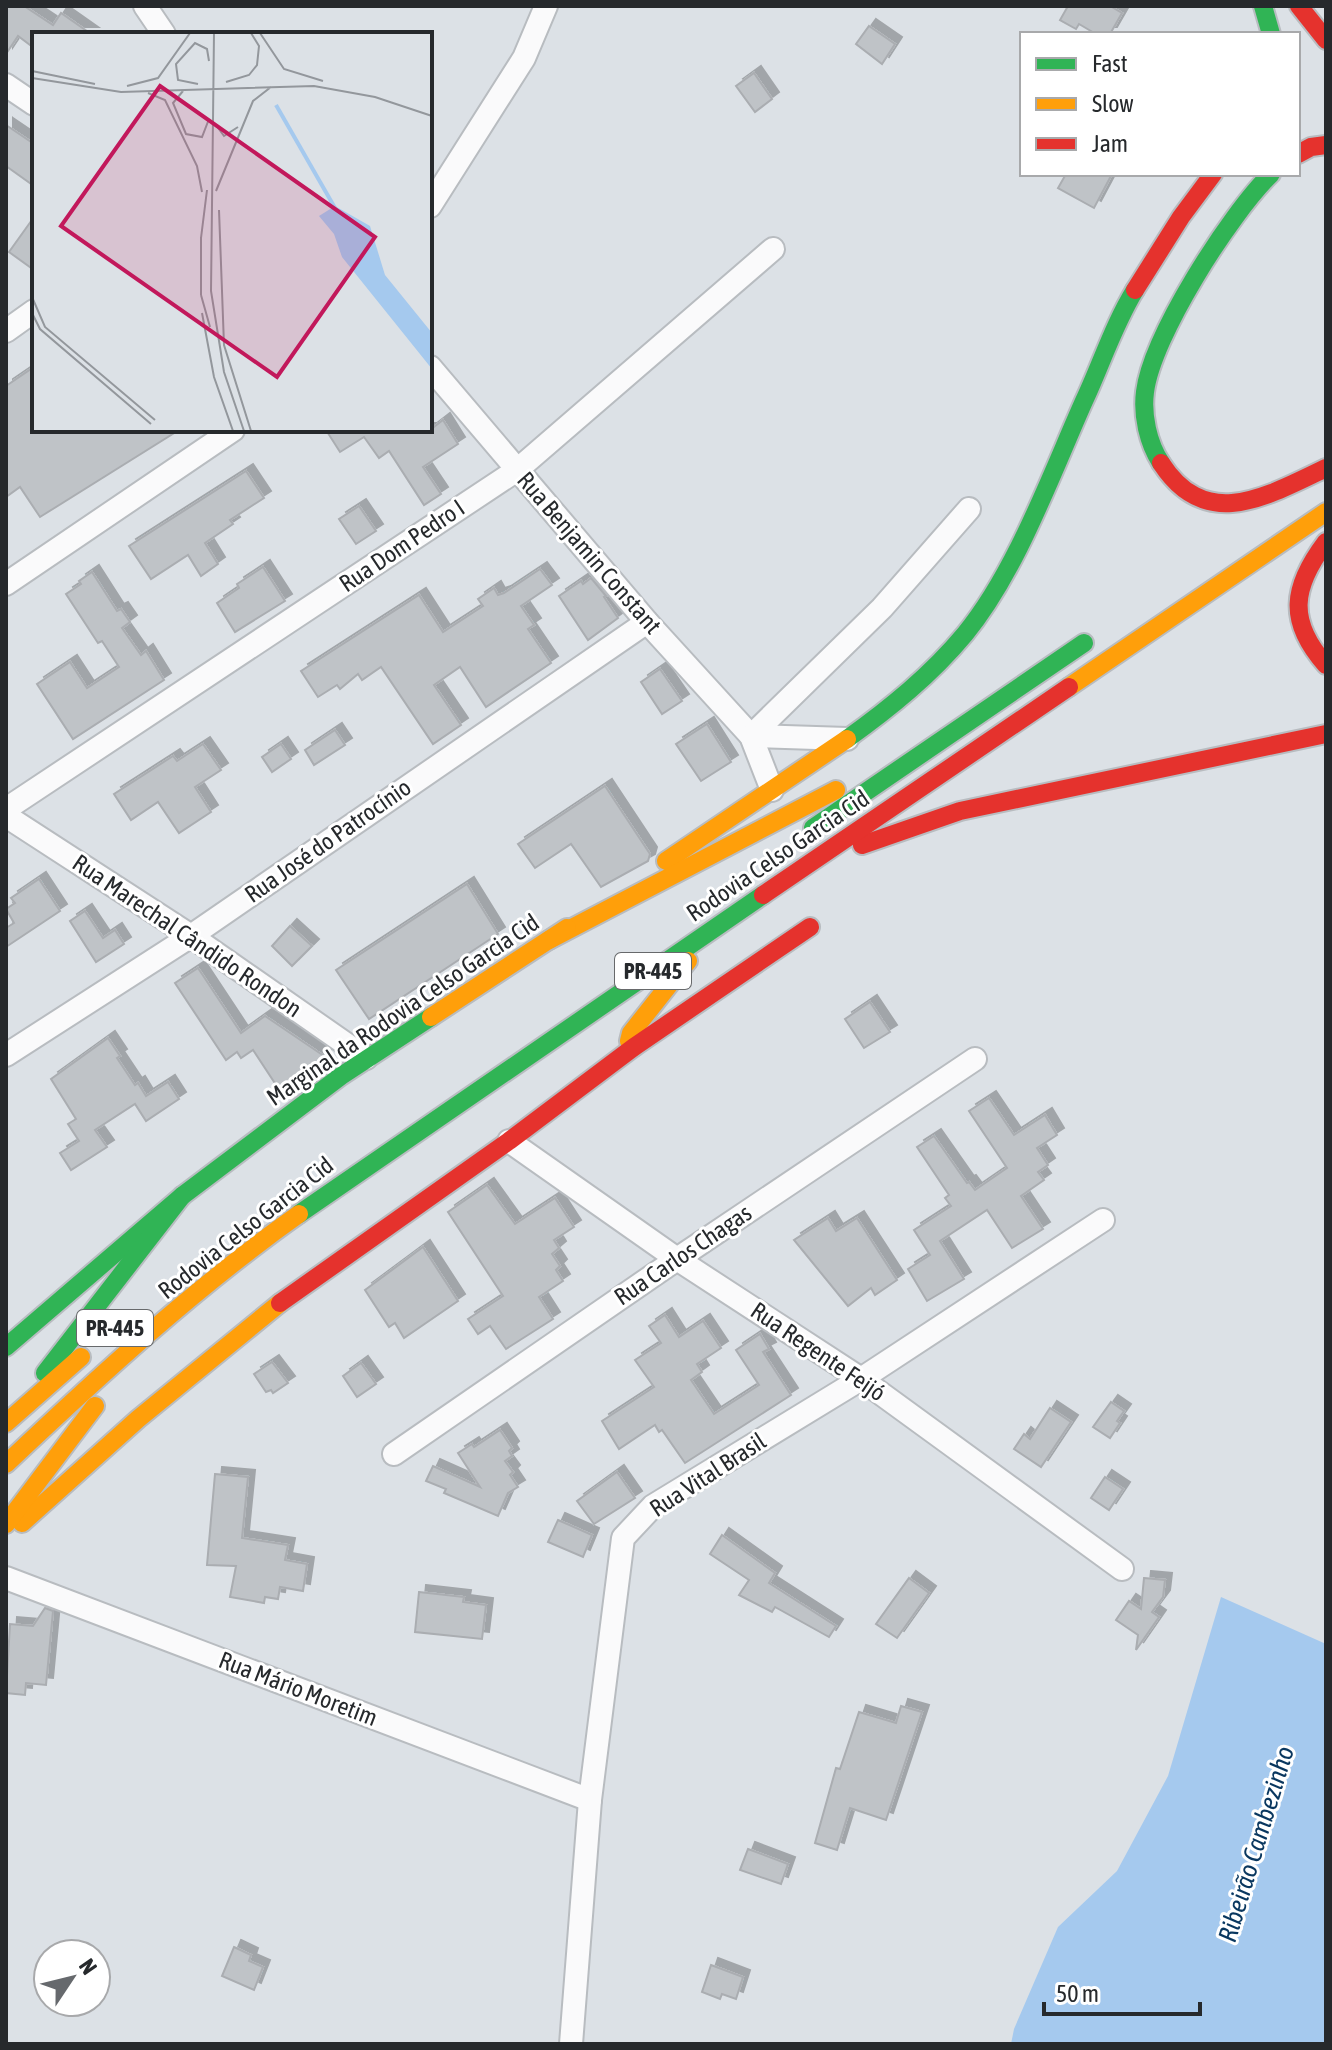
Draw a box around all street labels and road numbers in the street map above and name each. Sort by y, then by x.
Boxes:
street label: Rua Benjamin Constant [512,466,667,639]
street label: Rua Dom Pedro I [334,494,469,597]
street label: Rua José do Patrocínio [240,773,416,908]
street label: Rodovia Celso Garcia Cid [681,785,874,927]
street label: Rua Marechal Cândido Rondon [68,849,307,1022]
street label: Marginal da Rodovia Celso Garcia Cid [262,908,544,1111]
road number: PR-445 [615,953,691,989]
street label: Rodovia Celso Garcia Cid [153,1151,338,1304]
street label: Rua Carlos Chagas [609,1199,756,1310]
street label: Rua Regente Feijó [746,1297,891,1407]
road number: PR-445 [77,1310,153,1346]
street label: Rua Vital Brasil [645,1427,771,1522]
street label: Rua Mário Moretim [215,1646,381,1731]

